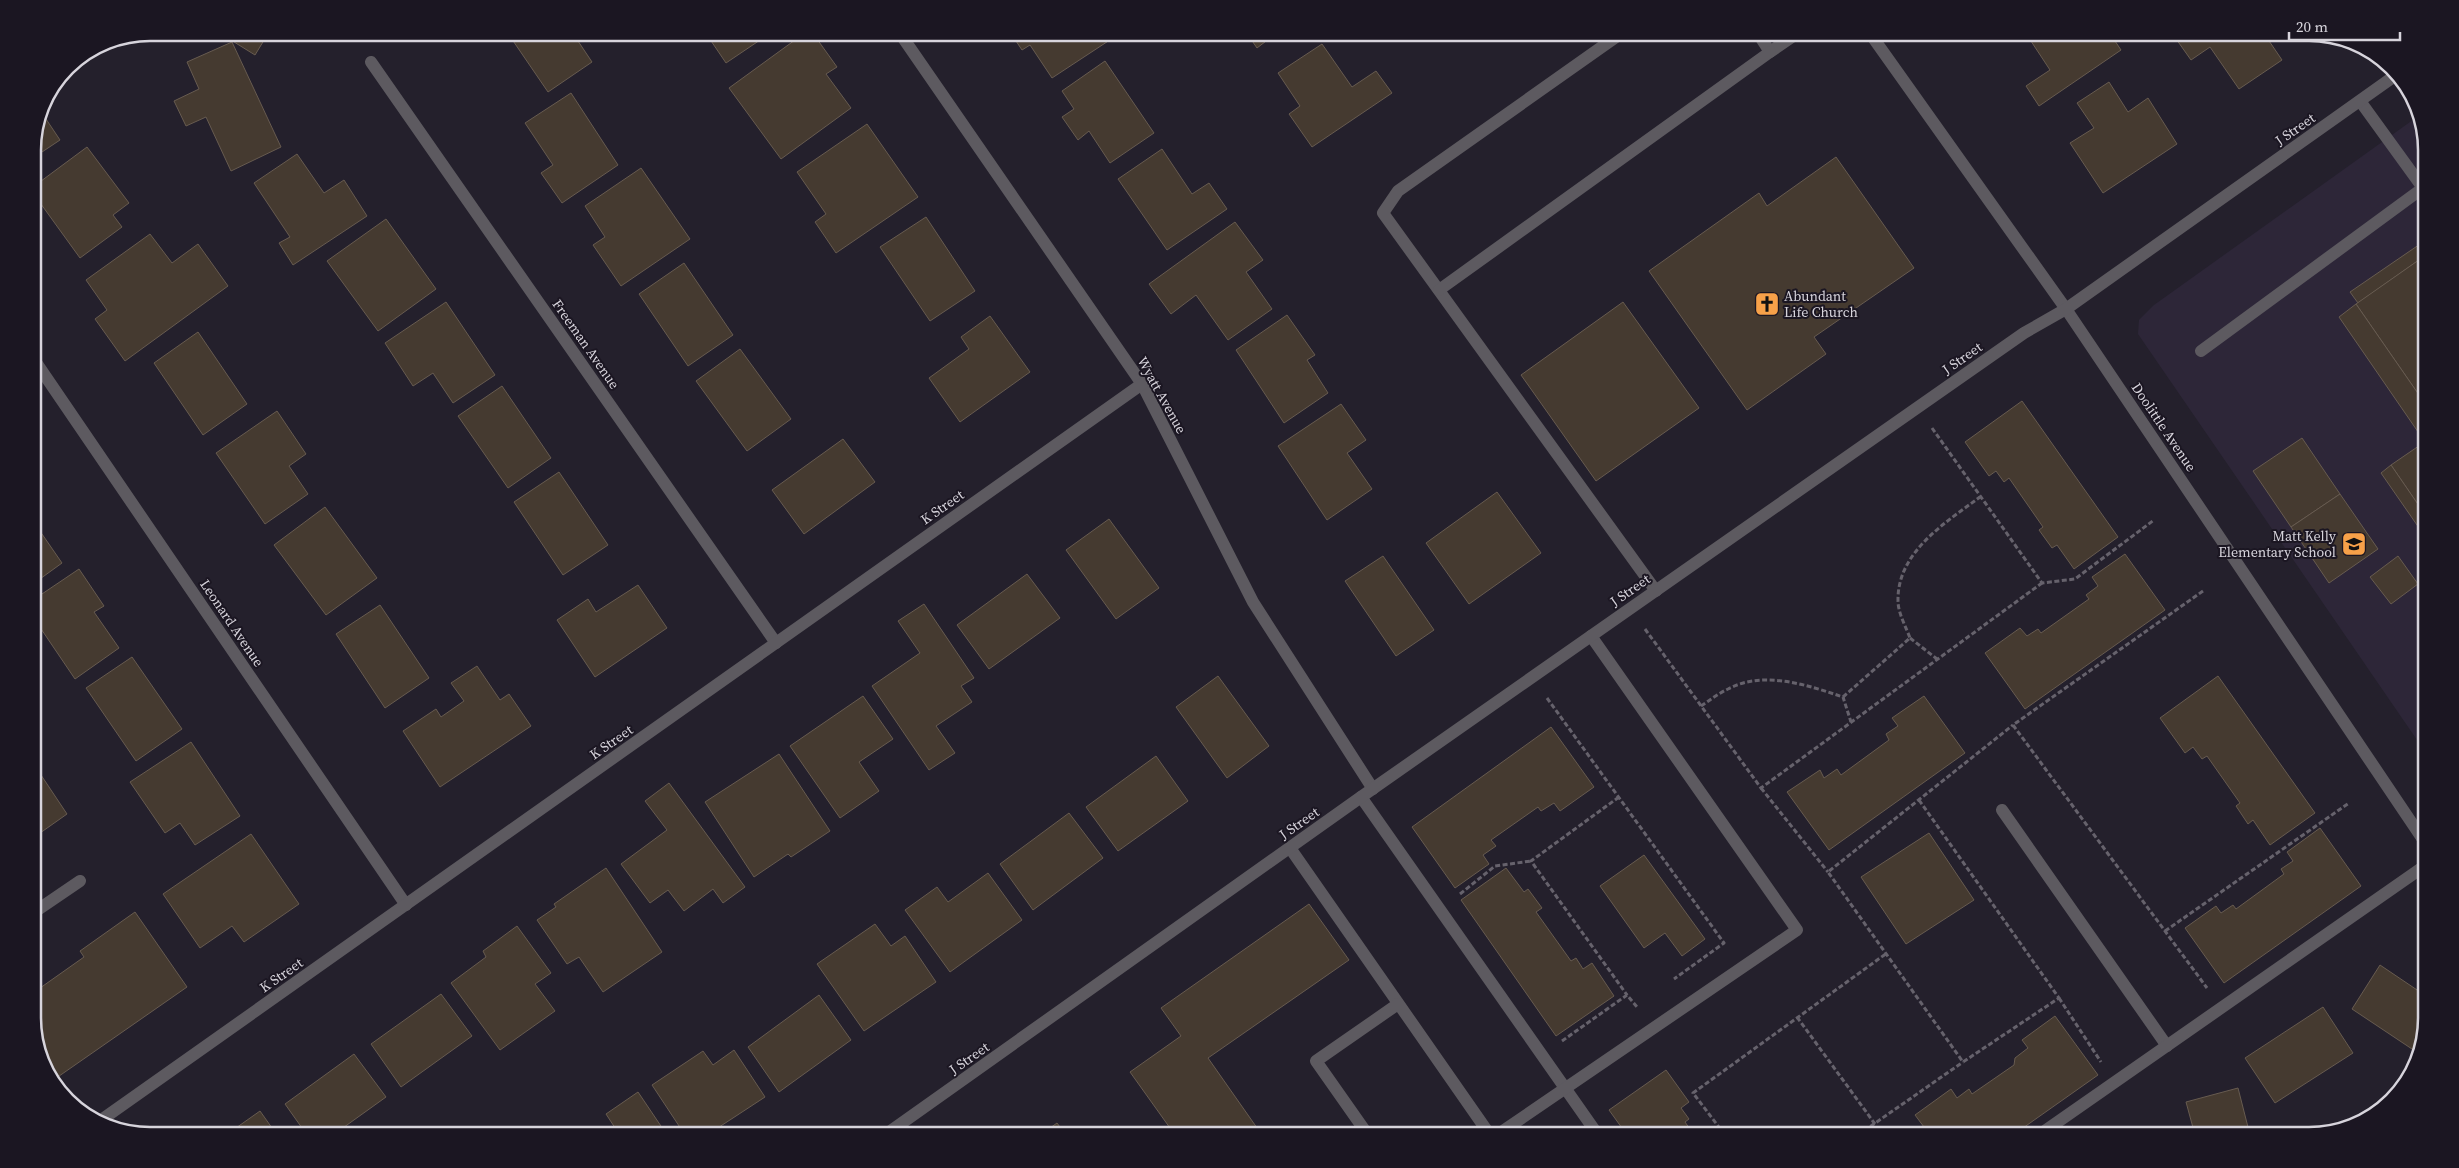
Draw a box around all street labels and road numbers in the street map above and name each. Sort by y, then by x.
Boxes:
street label: J Street [2270,108,2319,151]
street label: Freeman Avenue [548,295,624,393]
street label: J Street [1937,337,1986,380]
street label: Wyatt Avenue [1133,353,1191,437]
street label: Doolittle Avenue [2127,379,2201,475]
street label: K Street [916,485,968,529]
street label: J Street [1605,569,1654,612]
street label: Leonard Avenue [195,575,269,671]
street label: K Street [585,720,637,764]
street label: J Street [1274,802,1323,845]
street label: K Street [255,953,307,997]
street label: J Street [944,1037,993,1080]

